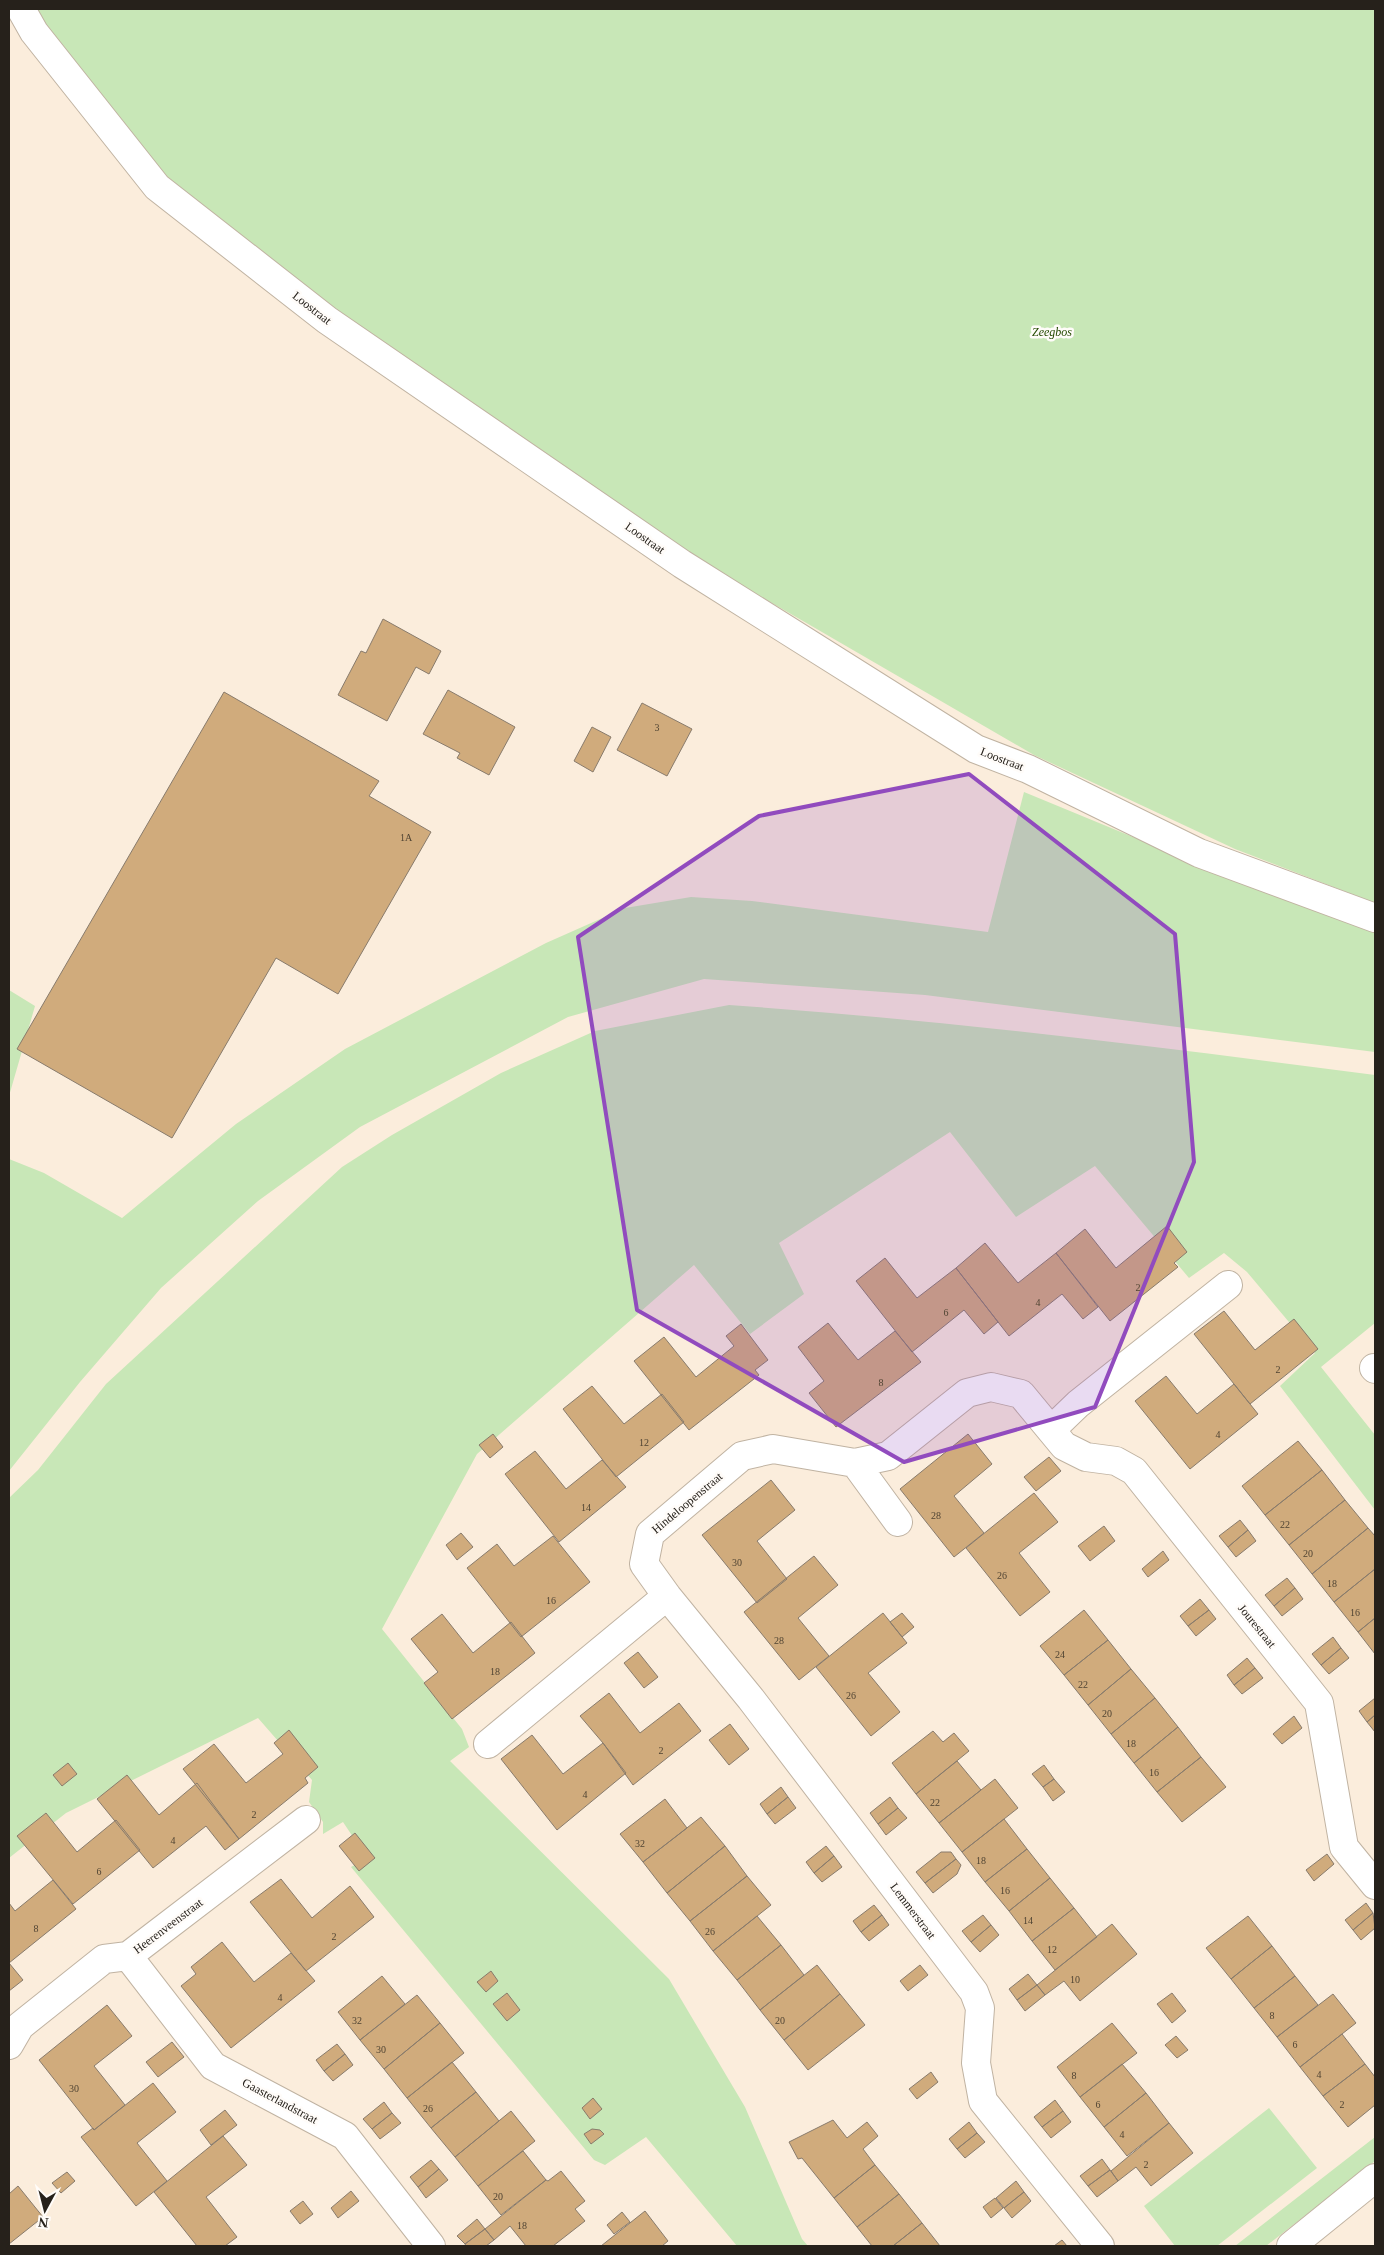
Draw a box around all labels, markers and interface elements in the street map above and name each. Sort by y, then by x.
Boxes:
street label: Loostraat [290,289,335,328]
park label: Zeegbos [1032,325,1072,339]
street label: Loostraat [622,519,668,557]
house number: 3 [655,722,660,733]
street label: Loostraat [978,744,1026,774]
house number: 1A [400,832,413,843]
house number: 2 [1136,1282,1141,1293]
house number: 4 [1036,1297,1041,1308]
house number: 6 [944,1307,949,1318]
house number: 2 [1276,1364,1281,1375]
house number: 8 [879,1377,884,1388]
house number: 4 [1216,1429,1221,1440]
house number: 12 [639,1437,649,1448]
street label: Hindeloopenstraat [649,1469,726,1537]
house number: 14 [581,1502,591,1513]
house number: 28 [931,1510,941,1521]
house number: 22 [1280,1519,1290,1530]
house number: 20 [1303,1548,1313,1559]
house number: 30 [732,1557,742,1568]
house number: 26 [997,1570,1007,1581]
house number: 18 [1327,1578,1337,1589]
house number: 16 [546,1595,556,1606]
street label: Jourestraat [1235,1601,1279,1651]
house number: 16 [1350,1607,1360,1618]
house number: 28 [774,1635,784,1646]
house number: 24 [1055,1649,1065,1660]
house number: 18 [490,1666,500,1677]
house number: 22 [1078,1679,1088,1690]
house number: 26 [846,1690,856,1701]
house number: 20 [1102,1708,1112,1719]
house number: 18 [1126,1738,1136,1749]
house number: 2 [659,1745,664,1756]
house number: 16 [1149,1767,1159,1778]
house number: 4 [583,1789,588,1800]
house number: 22 [930,1797,940,1808]
house number: 2 [252,1809,257,1820]
house number: 4 [171,1835,176,1846]
house number: 32 [635,1838,645,1849]
house number: 18 [976,1855,986,1866]
house number: 6 [97,1866,102,1877]
street label: Lemmerstraat [887,1880,939,1942]
house number: 16 [1000,1885,1010,1896]
street label: Heerenveenstraat [131,1895,206,1957]
house number: 14 [1023,1915,1033,1926]
house number: 8 [34,1923,39,1934]
house number: 26 [705,1926,715,1937]
house number: 2 [332,1931,337,1942]
house number: 12 [1047,1944,1057,1955]
house number: 10 [1070,1974,1080,1985]
house number: 4 [278,1992,283,2003]
house number: 8 [1270,2010,1275,2021]
house number: 32 [352,2015,362,2026]
house number: 20 [775,2015,785,2026]
house number: 6 [1293,2039,1298,2050]
house number: 30 [376,2044,386,2055]
house number: 4 [1317,2069,1322,2080]
house number: 8 [1072,2070,1077,2081]
street label: Gaasterlandstraat [240,2075,321,2127]
house number: 30 [69,2083,79,2094]
house number: 6 [1096,2099,1101,2110]
house number: 2 [1340,2099,1345,2110]
house number: 26 [423,2103,433,2114]
house number: 4 [1120,2129,1125,2140]
house number: 2 [1144,2159,1149,2170]
north arrow [20,2185,70,2235]
house number: 20 [493,2191,503,2202]
text: N [38,2214,49,2230]
house number: 18 [517,2220,527,2231]

